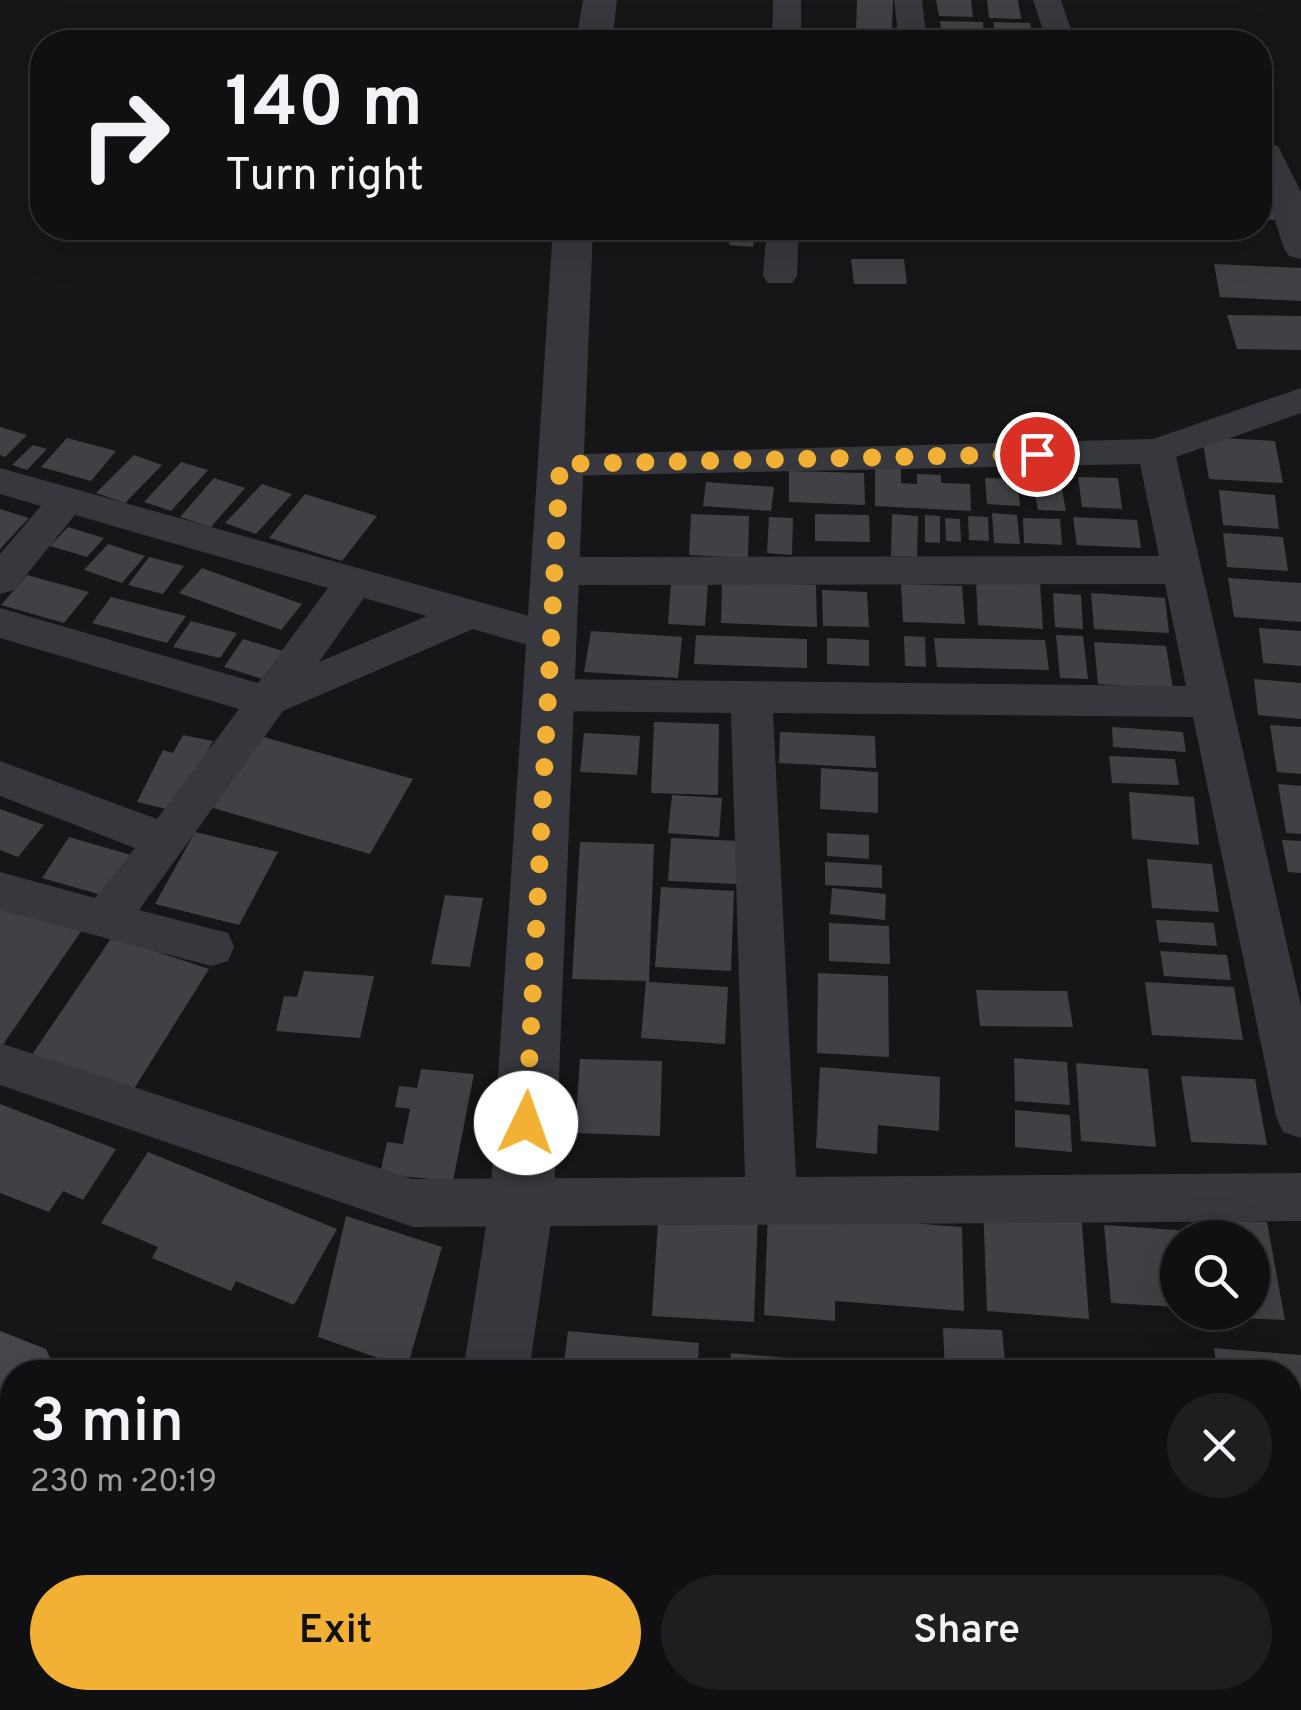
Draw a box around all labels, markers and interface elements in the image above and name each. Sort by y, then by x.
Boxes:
text: 140 m [225,62,423,151]
icon: right [60,70,190,200]
text: Turn right [225,149,424,206]
pin [995,412,1080,497]
icon: arrive [1010,427,1065,482]
position arrow [474,1071,578,1175]
map controls [1160,1220,1270,1330]
button: search [1160,1220,1270,1330]
text: 3 min [30,1387,184,1463]
button: close [1167,1393,1272,1498]
text: 230 m · 20:19 [30,1463,217,1503]
button: Exit [30,1575,641,1690]
button: Share [661,1575,1272,1690]

